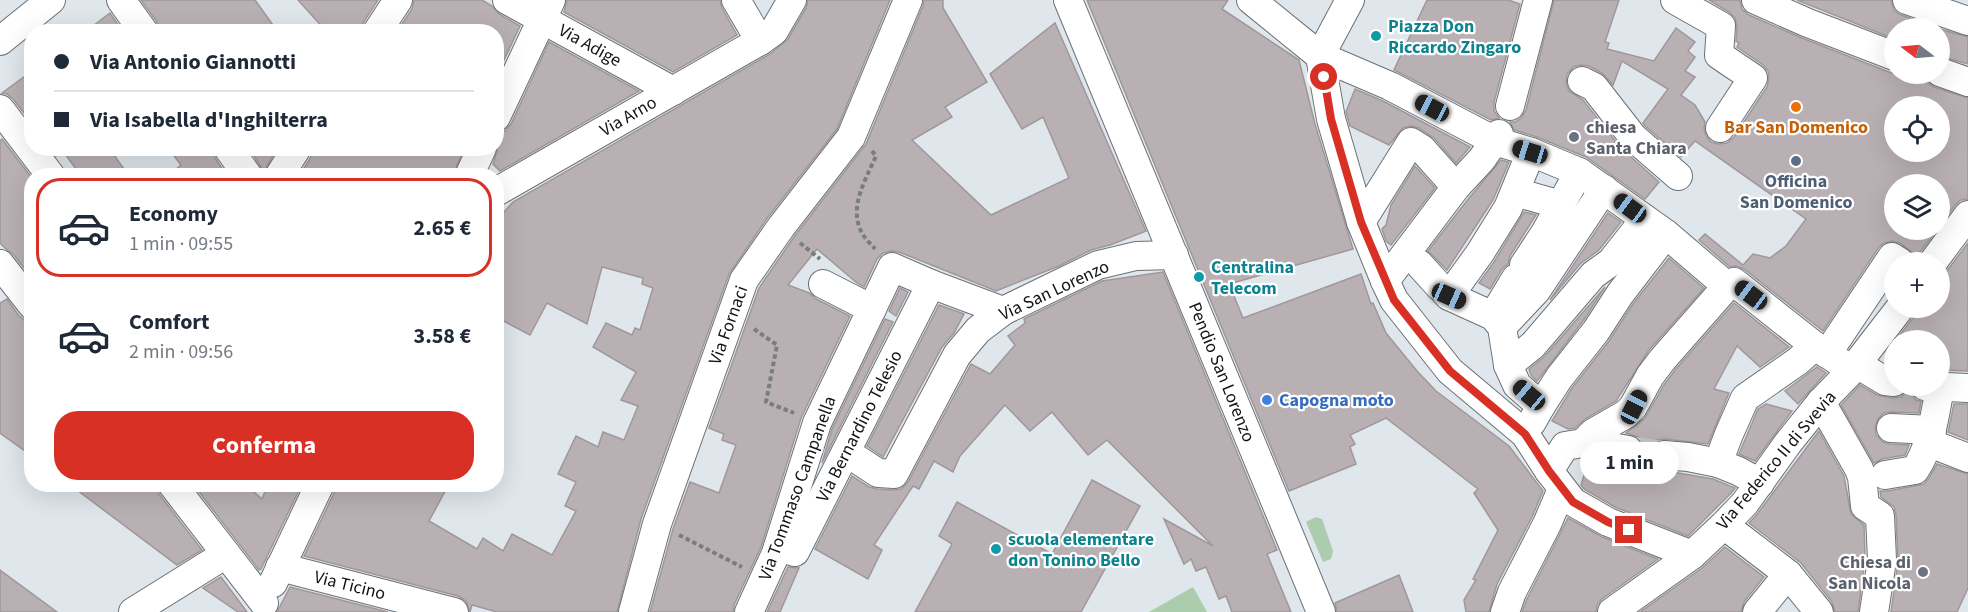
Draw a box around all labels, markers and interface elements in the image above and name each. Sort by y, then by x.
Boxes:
place label: Piazza Don Riccardo Zingaro [1388,14,1521,60]
street label: Via Adige [554,18,626,73]
north arrow [1884,18,1950,84]
map controls [1884,18,1950,396]
marker: Piazza Don Riccardo Zingaro [1369,29,1383,43]
text: Via Antonio Giannotti [90,46,296,78]
route start [1310,63,1337,90]
street label: Via Arno [595,90,661,143]
car [1412,92,1452,124]
button: locate [1884,96,1950,162]
marker: Bar San Domenico [1789,100,1803,114]
text: Via Isabella d'Inghilterra [90,104,328,136]
place label: chiesa Santa Chiara [1586,115,1687,161]
place label: Bar San Domenico [1724,115,1868,140]
marker: chiesa Santa Chiara [1567,130,1581,144]
car [1510,138,1550,166]
marker: Officina San Domenico [1789,154,1803,168]
place label: Officina San Domenico [1740,169,1852,215]
button: layers [1884,174,1950,240]
car [1610,190,1650,226]
text: Economy [129,198,218,230]
icon: car [57,201,111,255]
text: 2.65 € [414,212,471,244]
text: 1 min · 09:55 [129,230,233,258]
button: + [1884,252,1950,318]
street label: Via San Lorenzo [995,254,1113,327]
place label: Centralina Telecom [1211,255,1294,301]
marker: Centralina Telecom [1192,270,1206,284]
car [1731,277,1771,313]
car [1429,280,1469,312]
street label: Via Fornaci [703,282,754,368]
street label: Pendio San Lorenzo [1182,299,1261,446]
text: Comfort [129,306,210,338]
icon: car [57,309,111,363]
text: 3.58 € [414,320,471,352]
button: − [1884,330,1950,396]
text: 2 min · 09:56 [129,338,233,366]
street label: Via Bernardino Telesio [810,346,909,506]
car [1509,377,1549,413]
street label: Via Federico II di Svevia [1711,385,1842,535]
car [1618,387,1650,427]
place label: Capogna moto [1279,388,1394,413]
street label: Via Tommaso Campanella [752,393,842,584]
marker: Capogna moto [1260,393,1274,407]
button: Conferma [54,411,474,480]
callout: 1 min [1580,443,1678,485]
text: 1 min [1605,449,1654,477]
route end [1615,516,1642,543]
place label: scuola elementare don Tonino Bello [1008,527,1154,573]
marker: scuola elementare don Tonino Bello [989,542,1003,556]
place label: Chiesa di San Nicola [1828,550,1911,596]
street label: Via Ticino [312,565,388,606]
marker: Chiesa di San Nicola [1916,565,1930,579]

